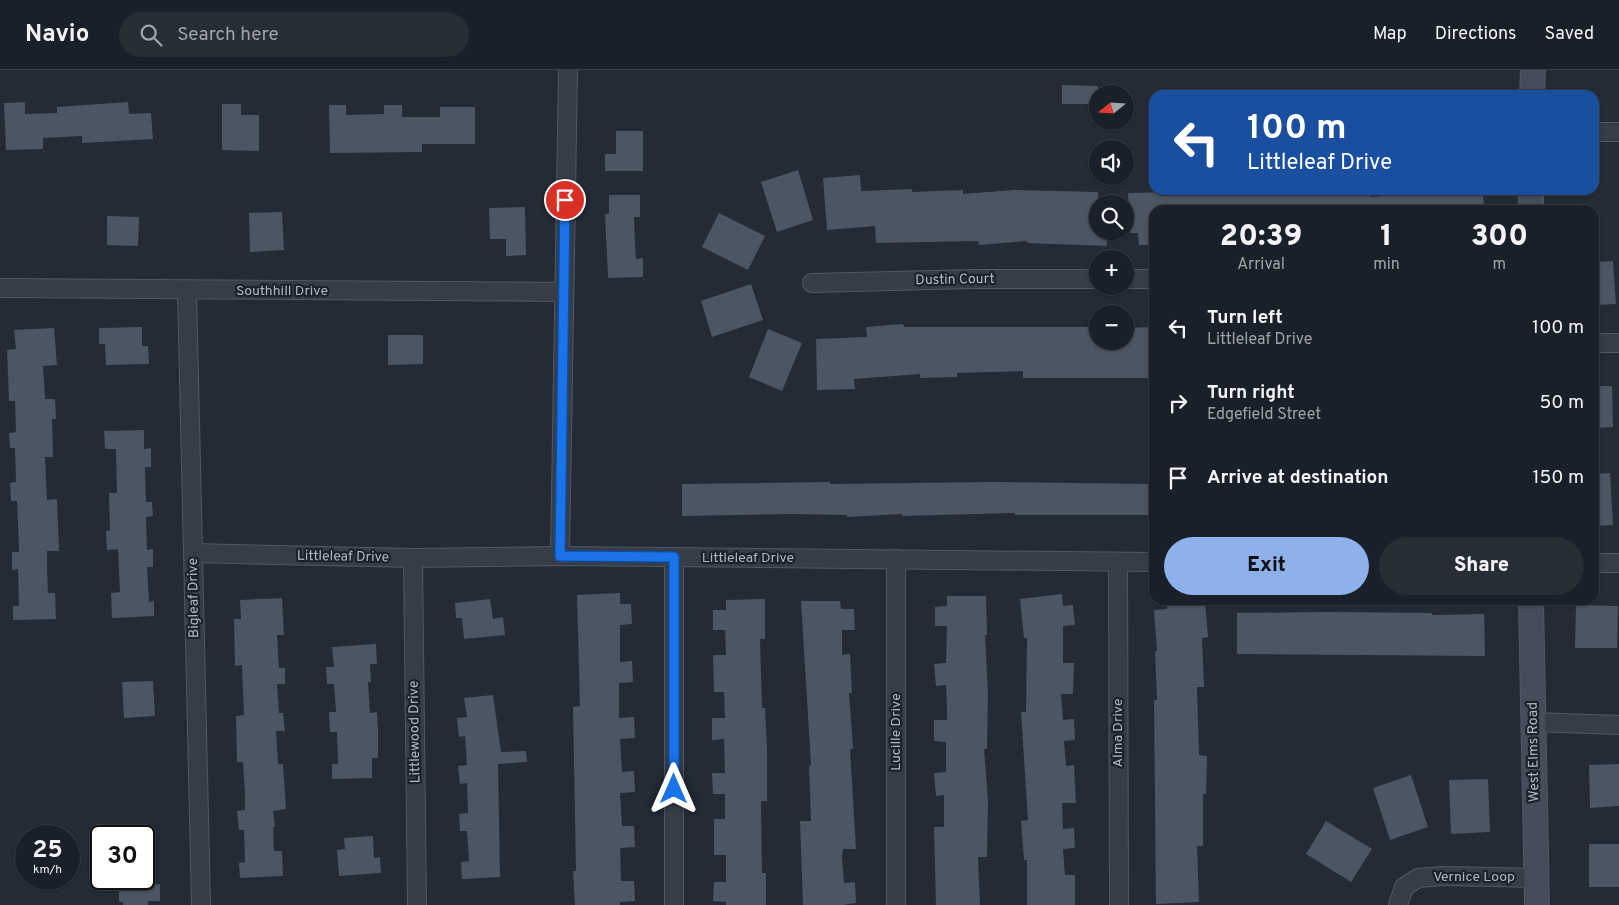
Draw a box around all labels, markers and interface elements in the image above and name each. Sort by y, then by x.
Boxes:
search box [119,12,469,57]
text: Navio [25,20,89,50]
icon: search [137,21,165,49]
text: Search here [177,23,279,47]
text: Map [1373,23,1407,46]
text: Directions [1435,23,1517,46]
text: Saved [1545,23,1594,46]
north arrow [1089,85,1134,130]
map controls [1089,85,1134,350]
text: 100 m [1247,107,1347,151]
icon: left [1164,110,1229,175]
button: sound [1089,140,1134,185]
text: Littleleaf Drive [1247,150,1392,177]
pin [544,179,586,221]
icon: arrive [551,186,579,214]
button: search [1089,195,1134,240]
text: 20:39 [1220,219,1302,256]
text: 1 [1380,219,1393,256]
text: 300 [1471,219,1528,256]
button: + [1089,250,1134,295]
text: Arrival [1237,255,1285,275]
text: min [1373,255,1400,275]
text: m [1493,255,1506,275]
street label: Dustin Court [915,271,995,289]
street label: Southhill Drive [236,283,328,300]
button: − [1089,305,1134,350]
text: Turn left [1207,306,1283,330]
icon: left [1164,314,1192,342]
text: 100 m [1532,316,1584,340]
text: Littleleaf Drive [1207,330,1312,350]
text: Turn right [1207,381,1295,405]
icon: right [1164,389,1192,417]
text: 50 m [1539,391,1584,415]
text: Edgefield Street [1207,405,1321,425]
icon: arrive [1164,464,1192,492]
text: Arrive at destination [1207,466,1388,490]
text: 150 m [1532,466,1584,490]
button: Exit [1164,537,1369,595]
button: Share [1379,537,1584,595]
street label: Littleleaf Drive [297,548,389,566]
street label: Littleleaf Drive [702,550,794,567]
street label: Bigleaf Drive [185,558,203,638]
street label: Littlewood Drive [406,680,424,784]
street label: Lucille Drive [888,693,905,771]
street label: Alma Drive [1110,699,1127,767]
street label: West Elms Road [1525,702,1543,802]
position arrow [647,762,699,814]
speed limit sign: 30 [90,825,155,890]
text: 25 [32,835,63,867]
text: km/h [33,862,62,878]
street label: Vernice Loop [1433,869,1515,886]

